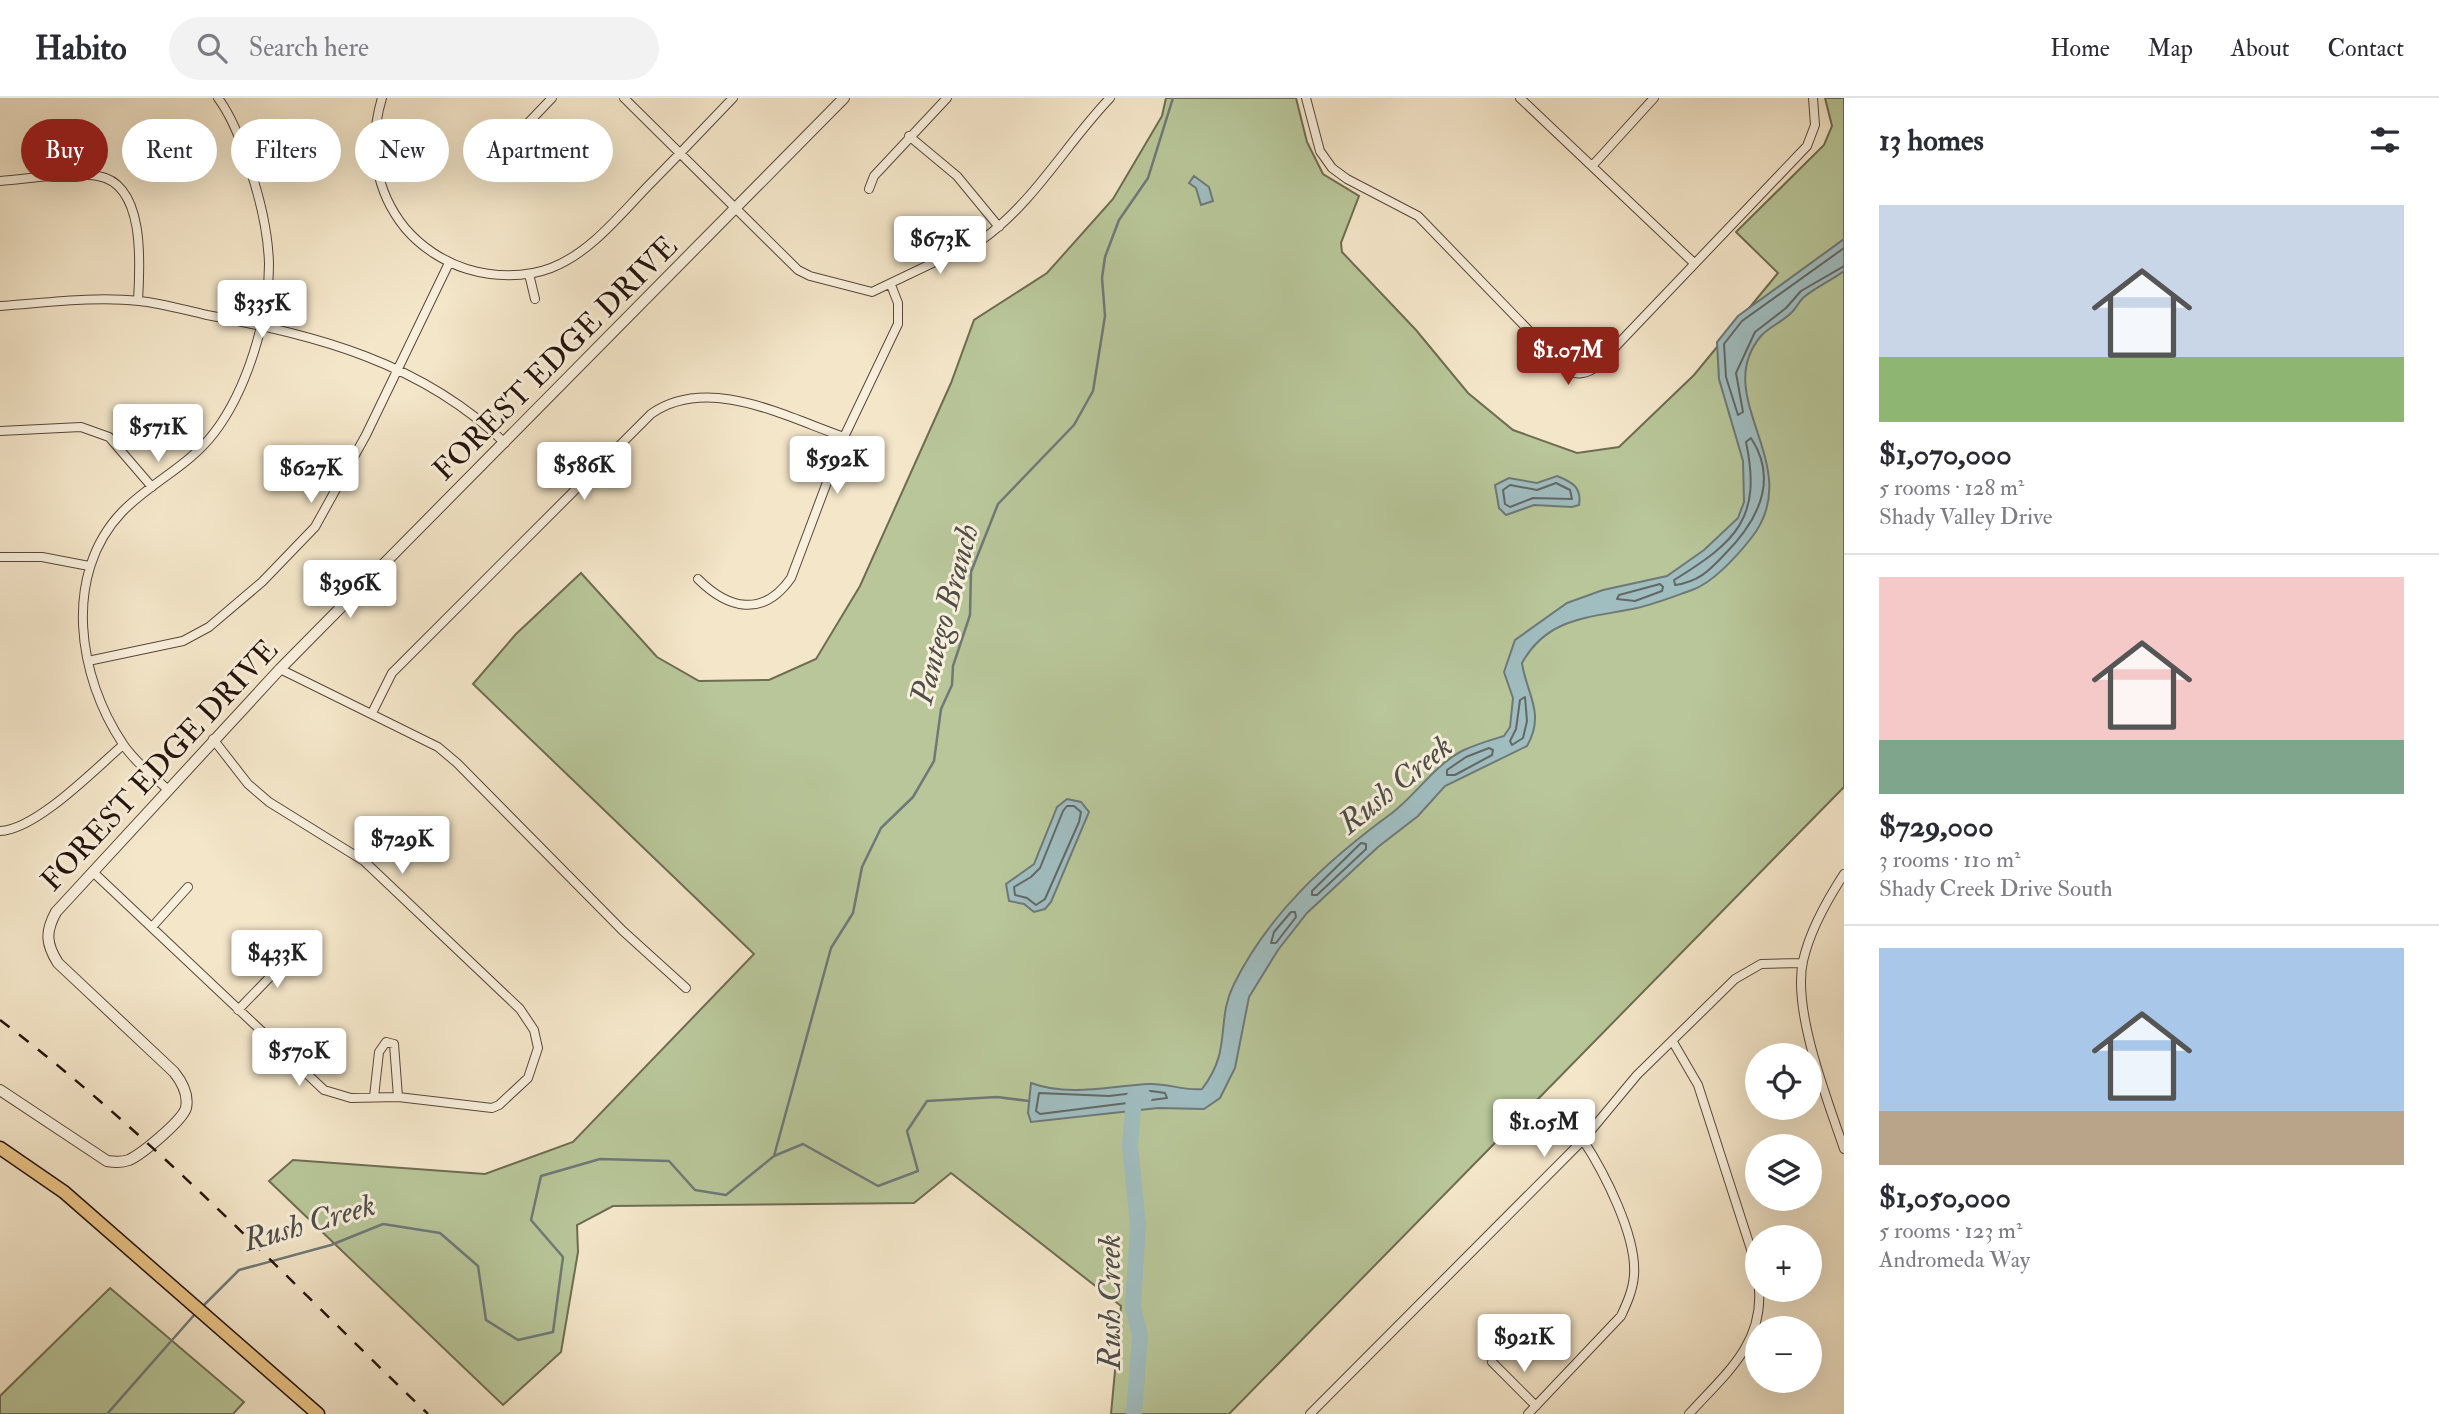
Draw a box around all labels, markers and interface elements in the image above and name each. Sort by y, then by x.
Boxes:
search box [169,17,659,80]
text: Habito [35,28,127,69]
icon: search [193,29,231,67]
text: Search here [249,32,369,64]
text: Home [2050,33,2110,64]
text: Map [2148,33,2193,64]
text: About [2231,33,2290,64]
text: Contact [2328,33,2404,64]
chip: Buy [21,119,108,182]
chip: Rent [122,119,217,182]
chip: Filters [231,119,341,182]
chip: New [355,119,449,182]
chip: Apartment [463,119,613,182]
icon: filters [2366,121,2404,159]
text: 13 homes [1879,122,1984,159]
pin: $673K [891,216,989,276]
text: $673K [910,224,970,253]
street label: FOREST EDGE DRIVE [425,228,685,488]
icon: home [2079,250,2205,376]
pin: $335K [213,280,311,340]
text: $335K [234,288,290,317]
pin: $1.07M [1511,328,1625,387]
text: $1.07M [1533,335,1603,364]
pin: $571K [109,404,207,464]
text: $571K [129,412,187,441]
pin: $592K [788,436,886,496]
text: $1,070,000 [1879,436,2012,473]
pin: $586K [535,442,633,502]
text: $592K [806,444,868,473]
pin: $627K [262,446,360,505]
text: $586K [553,450,615,479]
text: $627K [280,453,342,482]
text: 5 rooms · 128 m² [1879,473,2024,502]
text: Shady Valley Drive [1879,502,2052,531]
water label: Pantego Branch [901,520,988,710]
pin: $396K [301,560,399,620]
text: $396K [319,568,381,597]
icon: home [2079,622,2205,748]
street label: FOREST EDGE DRIVE [33,632,286,899]
water label: Rush Creek [1330,727,1461,844]
text: $729,000 [1879,808,1994,845]
pin: $729K [353,816,451,876]
text: $729K [370,824,434,853]
text: 3 rooms · 110 m² [1879,845,2020,874]
text: Shady Creek Drive South [1879,874,2113,903]
pin: $433K [228,930,326,990]
text: $433K [247,938,307,967]
icon: home [2079,993,2205,1119]
pin: $570K [250,1028,348,1088]
text: $570K [268,1036,330,1065]
map controls [1745,1043,1822,1393]
button: locate [1745,1043,1822,1120]
pin: $1.05M [1487,1100,1601,1159]
text: $1.05M [1509,1107,1579,1136]
button: layers [1745,1134,1822,1211]
text: $1,050,000 [1879,1179,2011,1216]
water label: Rush Creek [238,1185,380,1261]
text: 5 rooms · 123 m² [1879,1216,2022,1245]
button: + [1745,1225,1822,1302]
water label: Rush Creek [1090,1234,1130,1371]
text: Andromeda Way [1879,1245,2030,1274]
pin: $921K [1475,1314,1573,1374]
button: − [1745,1316,1822,1393]
text: $921K [1494,1322,1554,1351]

